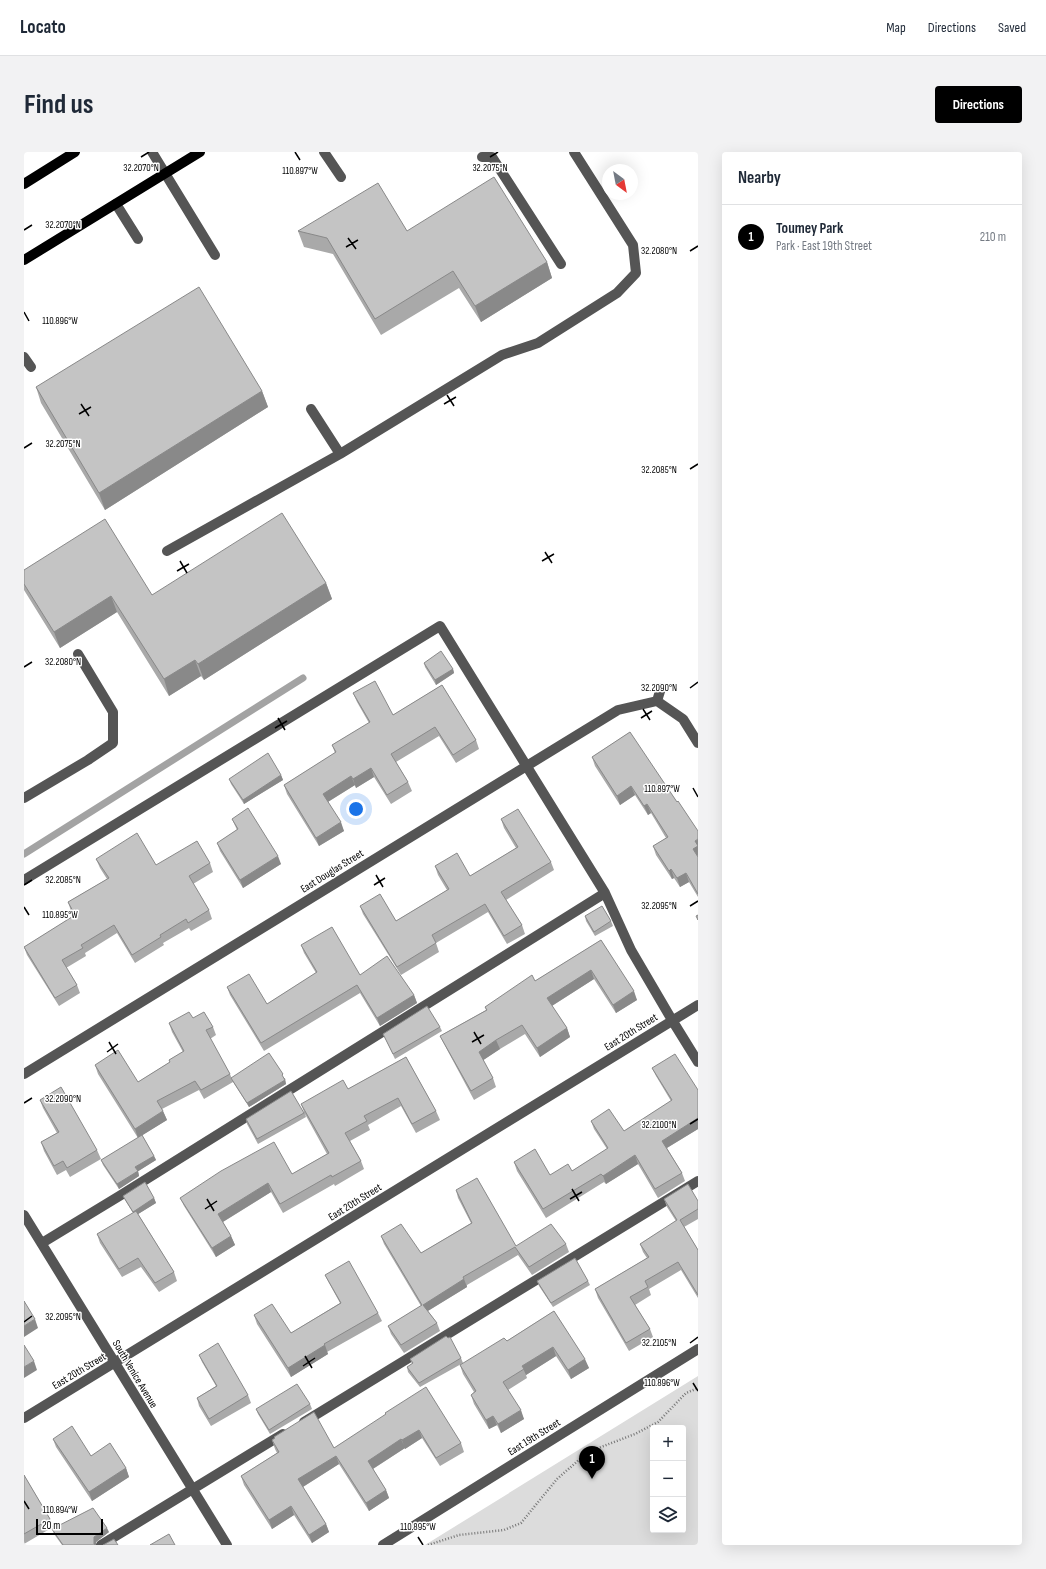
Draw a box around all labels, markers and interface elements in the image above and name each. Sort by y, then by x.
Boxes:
text: Locato [20,16,66,39]
text: Map [886,19,906,36]
text: Directions [928,19,976,36]
text: Saved [998,19,1026,36]
button: Directions [935,86,1022,123]
text: Find us [24,88,93,121]
text: 32.2070°N [123,162,159,174]
text: 32.2075°N [472,162,508,174]
north arrow [602,164,638,200]
text: 110.897°W [282,165,318,177]
text: Nearby [738,168,781,188]
text: 32.2070°N [45,219,81,231]
text: Toumey Park [776,219,843,238]
text: 1 [748,229,754,245]
text: 210 m [980,229,1006,245]
text: Park · East 19th Street [776,238,872,254]
text: 32.2080°N [641,245,677,257]
text: 110.896°W [42,315,78,327]
text: 32.2075°N [45,438,81,450]
text: 32.2085°N [641,464,677,476]
text: 32.2080°N [45,656,81,668]
text: 32.2090°N [641,682,677,694]
text: 110.897°W [644,783,680,795]
your location [346,799,366,819]
street label: East Douglas Street [298,846,366,896]
text: 32.2085°N [45,874,81,886]
text: 32.2095°N [641,900,677,912]
text: 110.895°W [42,909,78,921]
street label: East 20th Street [602,1010,660,1053]
text: 32.2090°N [45,1093,81,1105]
text: 32.2100°N [641,1119,677,1131]
street label: East 20th Street [326,1180,384,1223]
text: 32.2095°N [45,1311,81,1323]
text: 32.2105°N [642,1337,676,1349]
street label: South Venice Avenue [110,1338,160,1410]
street label: East 20th Street [50,1350,109,1392]
text: 110.896°W [644,1377,680,1389]
street label: East 19th Street [505,1415,563,1458]
map controls [650,1425,686,1533]
button: + [650,1425,686,1461]
pin: 1 [579,1446,605,1479]
button: − [650,1461,686,1497]
button: layers [650,1497,686,1533]
text: 110.894°W [42,1504,78,1516]
scale bar [36,1517,103,1536]
text: 20 m [42,1519,60,1532]
text: 110.895°W [400,1521,436,1533]

